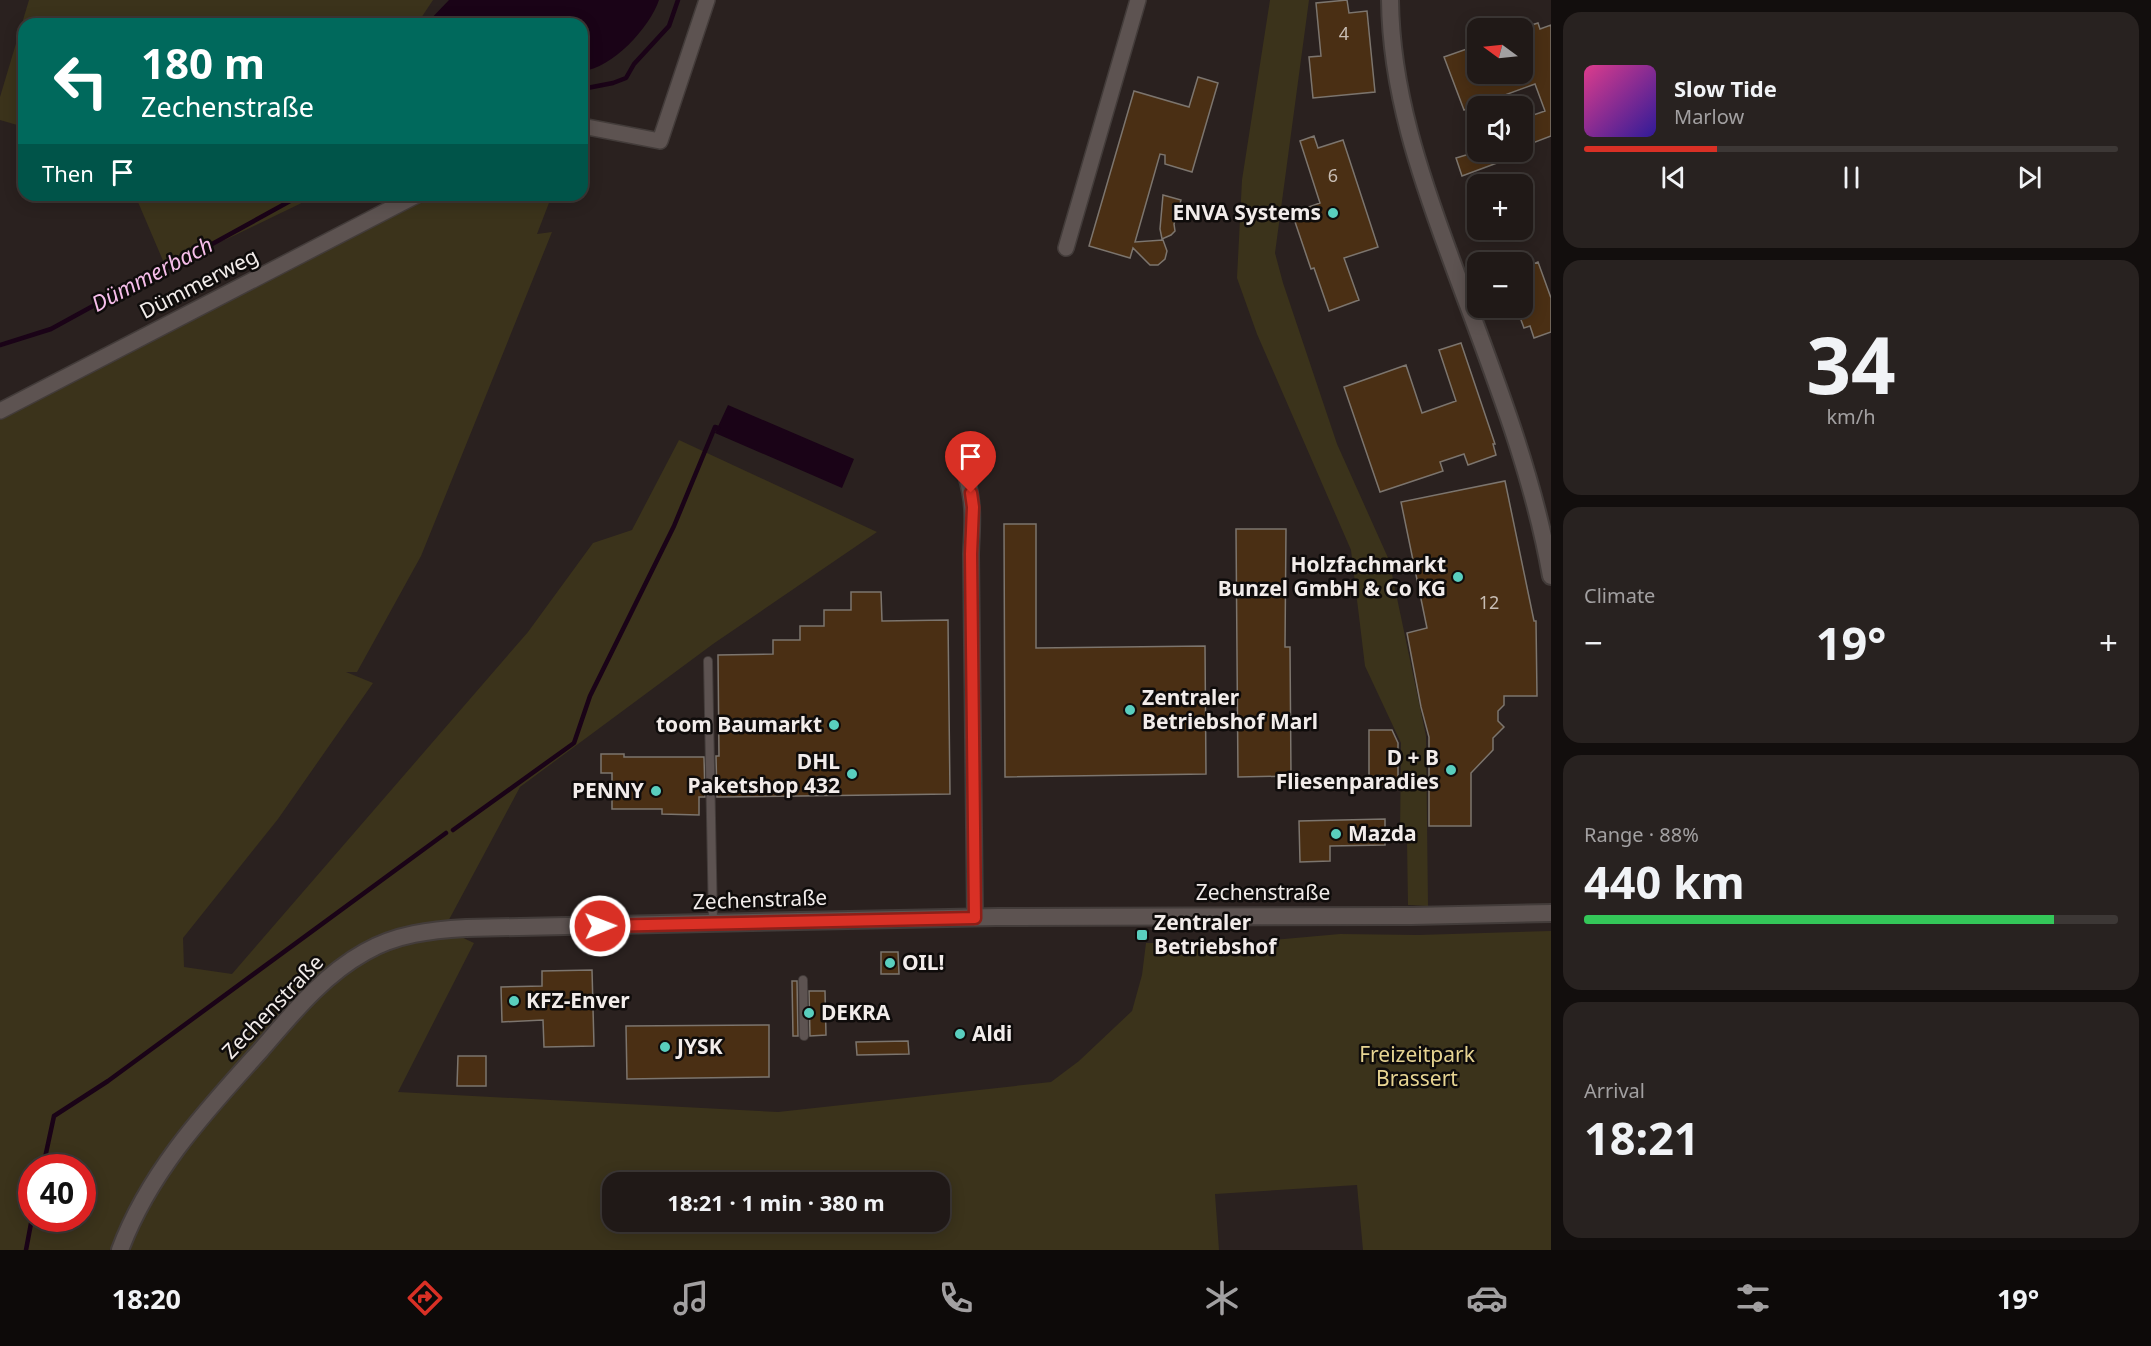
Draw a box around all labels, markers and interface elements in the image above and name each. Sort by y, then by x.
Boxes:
north arrow [1467,18,1533,84]
map controls [1467,18,1533,318]
house number: 4 [1339,21,1349,45]
text: 180 m [141,34,265,91]
icon: left [42,42,120,120]
text: Slow Tide [1674,73,1777,103]
text: Zechenstraße [141,88,314,125]
button: sound [1467,96,1533,162]
text: Marlow [1674,103,1744,130]
icon: arrive [106,156,139,189]
text: Then [42,158,94,188]
icon: previous [1657,161,1690,194]
icon: pause [1835,161,1868,194]
icon: next [2013,161,2046,194]
house number: 6 [1328,163,1338,187]
button: + [1467,174,1533,240]
place label: ENVA Systems [1173,198,1321,226]
marker: ENVA Systems [1326,206,1340,220]
water label: Dümmerbach [86,229,218,318]
street label: Dümmerweg [135,241,263,325]
button: − [1467,252,1533,318]
text: 34 [1806,311,1896,417]
text: km/h [1826,403,1876,430]
pin [945,431,996,493]
icon: arrive [954,440,987,473]
place label: Holzfachmarkt Bunzel GmbH & Co KG [1218,550,1446,602]
marker: Holzfachmarkt Bunzel GmbH & Co KG [1451,570,1465,584]
text: Climate [1584,582,1655,609]
house number: 12 [1479,590,1499,614]
text: 19° [1816,612,1886,673]
text: − [1584,620,1603,665]
text: + [2099,620,2118,665]
place label: Zentraler Betriebshof Marl [1142,683,1318,735]
marker: Zentraler Betriebshof Marl [1123,703,1137,717]
place label: toom Baumarkt [656,710,822,738]
marker: toom Baumarkt [827,718,841,732]
place label: D + B Fliesenparadies [1276,743,1439,795]
place label: DHL Paketshop 432 [688,747,840,799]
marker: D + B Fliesenparadies [1444,763,1458,777]
marker: DHL Paketshop 432 [845,767,859,781]
place label: PENNY [572,776,645,804]
marker: PENNY [649,784,663,798]
place label: Mazda [1348,819,1417,847]
text: Range · 88% [1584,821,1699,848]
marker: Mazda [1329,827,1343,841]
text: 440 km [1584,851,1745,912]
street label: Zechenstraße [1196,878,1330,906]
street label: Zechenstraße [692,883,828,915]
position arrow [568,894,632,958]
place label: Zentraler Betriebshof [1154,908,1278,960]
marker: Zentraler Betriebshof [1135,928,1149,942]
street label: Zechenstraße [215,948,329,1064]
place label: OIL! [902,948,944,976]
marker: OIL! [883,956,897,970]
place label: KFZ-Enver [526,986,630,1014]
marker: KFZ-Enver [507,994,521,1008]
place label: DEKRA [821,998,891,1026]
marker: DEKRA [802,1006,816,1020]
place label: Aldi [972,1019,1012,1047]
marker: Aldi [953,1027,967,1041]
place label: JYSK [675,1032,723,1060]
marker: JYSK [658,1040,672,1054]
park label: Freizeitpark Brassert [1359,1040,1476,1092]
text: Arrival [1584,1077,1645,1104]
text: 18:21 [1584,1107,1700,1168]
speed limit sign: 40 [18,1154,96,1232]
text: 18:21 · 1 min · 380 m [667,1187,885,1217]
icon: directions [404,1277,446,1319]
icon: music [670,1277,712,1319]
icon: phone [935,1277,977,1319]
icon: climate [1201,1277,1243,1319]
icon: car [1466,1277,1508,1319]
icon: filters [1732,1277,1774,1319]
text: 18:20 [112,1280,181,1317]
text: 19° [1997,1280,2039,1317]

